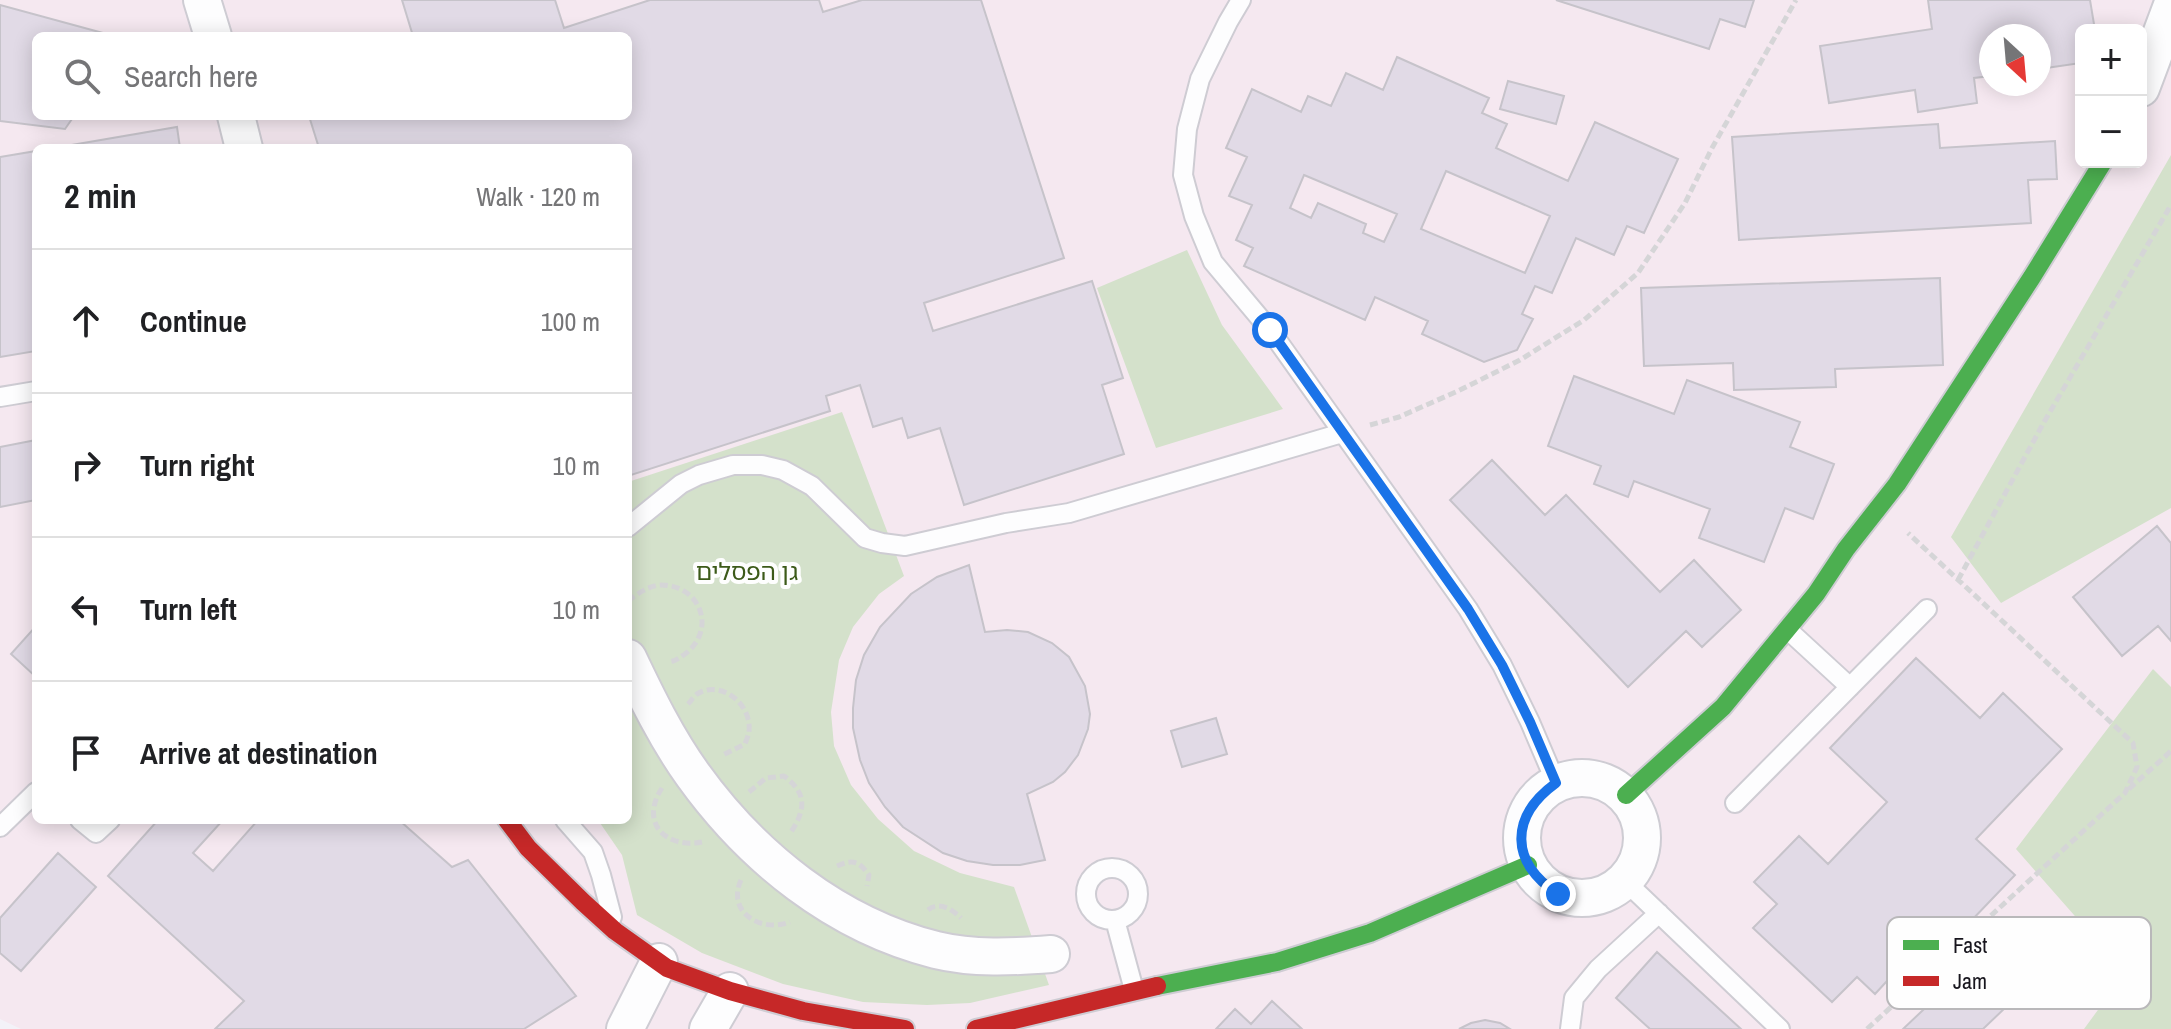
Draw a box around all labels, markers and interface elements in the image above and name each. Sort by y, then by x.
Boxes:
north arrow [1979,24,2051,96]
map controls [2075,24,2147,168]
button: + [2075,24,2147,96]
search box [32,32,632,120]
icon: search [60,54,104,98]
text: Search here [124,56,258,96]
button: − [2075,96,2147,168]
text: 2 min [64,173,137,219]
text: Walk · 120 m [476,179,600,214]
icon: ahead [64,299,108,343]
text: Continue [140,301,247,341]
text: 100 m [541,304,600,339]
route start [1252,312,1288,348]
icon: right [64,443,108,487]
text: Turn right [140,445,254,485]
text: 10 m [553,448,600,483]
park label: גן הפסלים [696,555,798,587]
icon: left [64,587,108,631]
text: Turn left [140,589,237,629]
text: 10 m [553,592,600,627]
icon: arrive [64,731,108,775]
text: Arrive at destination [140,733,378,773]
route end [1540,876,1576,912]
legend [1887,917,2151,1009]
text: Fast [1953,930,1987,960]
text: Jam [1953,966,1987,996]

